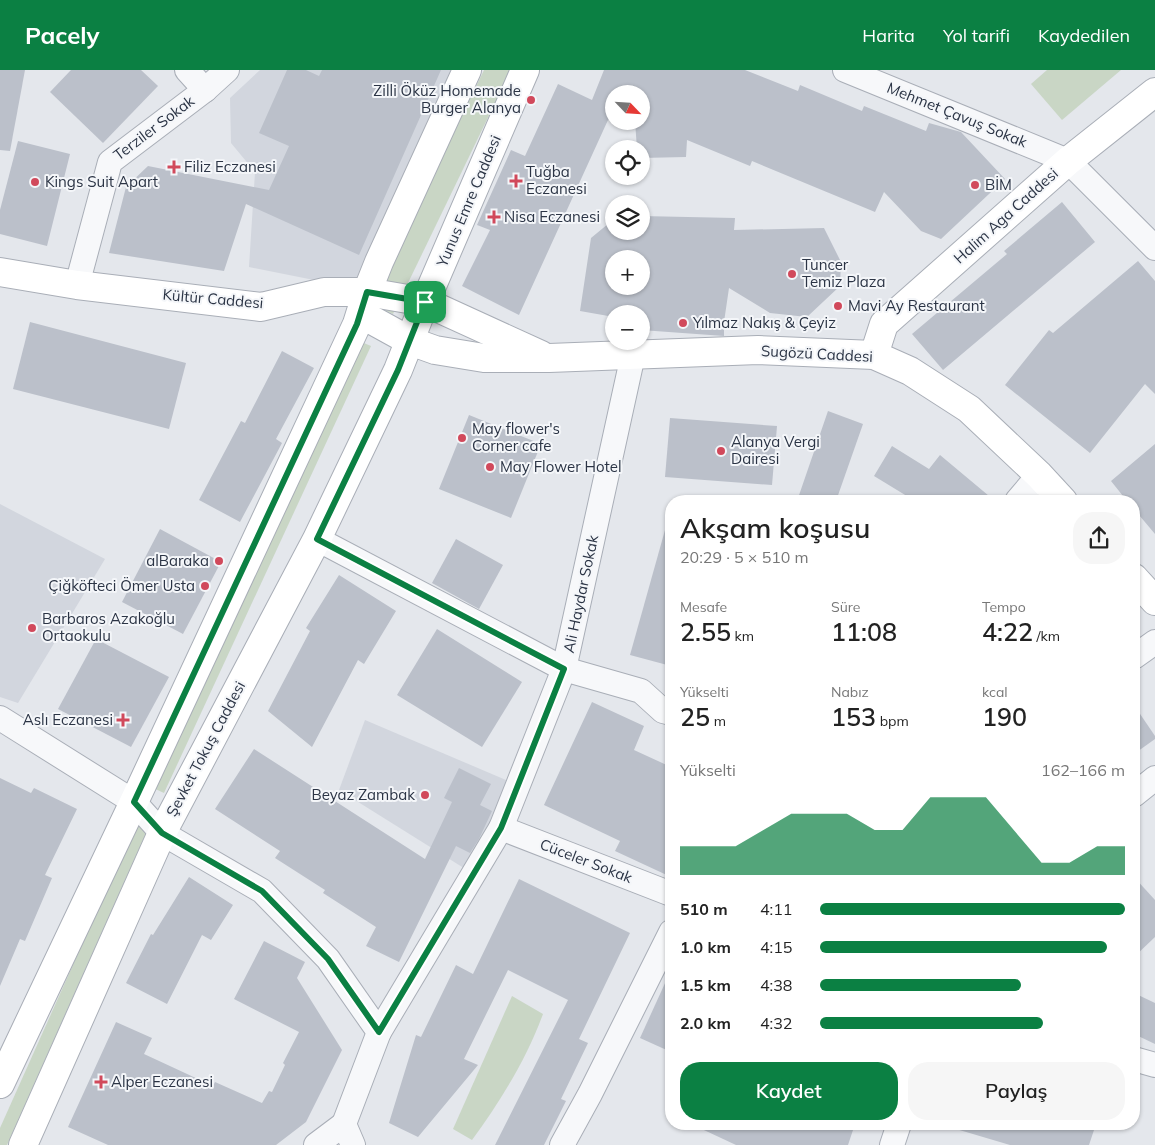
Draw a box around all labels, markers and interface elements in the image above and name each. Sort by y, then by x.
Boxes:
text: Pacely [25,20,100,50]
text: Harita [862,24,915,47]
text: Yol tarifi [943,24,1010,47]
text: Kaydedilen [1038,24,1130,47]
street label: Mehmet Çavuş Sokak [884,78,1030,151]
place label: Zilli Öküz Homemade Burger Alanya [373,81,521,117]
north arrow [605,85,650,130]
map controls [605,85,650,350]
street label: Terziler Sokak [110,91,198,164]
marker: Zilli Öküz Homemade Burger Alanya [525,94,537,106]
street label: Yunus Emre Caddesi [432,132,505,270]
button: locate [605,140,650,185]
place label: Filiz Eczanesi [184,157,276,176]
marker: Filiz Eczanesi [168,161,180,173]
place label: Tuğba Eczanesi [526,162,587,198]
street label: Halim Aga Caddesi [950,164,1062,267]
place label: Kings Suit Apart [45,172,158,191]
marker: Tuğba Eczanesi [510,175,522,187]
place label: BİM [985,175,1012,194]
marker: Kings Suit Apart [29,176,41,188]
marker: BİM [969,179,981,191]
button: layers [605,195,650,240]
place label: Nisa Eczanesi [504,207,600,226]
marker: Nisa Eczanesi [488,211,500,223]
button: + [605,250,650,295]
place label: Tuncer Temiz Plaza [802,255,886,291]
marker: Tuncer Temiz Plaza [786,268,798,280]
pin [404,281,446,323]
street label: Kültür Caddesi [162,285,264,312]
icon: arrive [411,288,439,316]
place label: Mavi Ay Restaurant [848,296,985,315]
marker: Mavi Ay Restaurant [832,300,844,312]
button: − [605,305,650,350]
place label: Yılmaz Nakış & Çeyiz [692,313,836,332]
marker: Yılmaz Nakış & Çeyiz [677,317,689,329]
street label: Sugözü Caddesi [761,341,873,366]
place label: May flower's Corner cafe [472,419,560,455]
marker: May flower's Corner cafe [456,432,468,444]
place label: Alanya Vergi Dairesi [731,432,820,468]
marker: Alanya Vergi Dairesi [715,445,727,457]
place label: May Flower Hotel [500,457,621,476]
marker: May Flower Hotel [484,461,496,473]
text: Akşam koşusu [680,510,870,545]
button: share [1073,512,1125,564]
street label: Ali Haydar Sokak [559,533,602,655]
text: 20:29 · 5 × 510 m [680,547,809,567]
place label: alBaraka [146,551,209,570]
marker: alBaraka [213,555,225,567]
place label: Çiğköfteci Ömer Usta [48,576,195,595]
marker: Çiğköfteci Ömer Usta [199,580,211,592]
text: Mesafe [680,598,727,616]
text: Süre [831,598,860,616]
text: Tempo [982,598,1026,616]
place label: Barbaros Azakoğlu Ortaokulu [42,609,175,645]
text: 2.55 [680,616,731,647]
text: 11:08 [831,616,897,647]
text: 4:22 [982,616,1033,647]
marker: Barbaros Azakoğlu Ortaokulu [26,622,38,634]
text: km [731,627,754,645]
text: /km [1033,627,1060,645]
street label: Şevket Tokuş Caddesi [162,678,249,820]
text: Yükselti [680,683,729,701]
text: Nabız [831,683,869,701]
text: kcal [982,683,1008,701]
text: 25 [680,701,710,732]
text: 153 [831,701,876,732]
text: 190 [982,701,1027,732]
place label: Aslı Eczanesi [23,710,113,729]
text: m [710,712,726,730]
text: bpm [876,712,909,730]
marker: Aslı Eczanesi [117,714,129,726]
text: Yükselti [680,760,736,780]
text: 162–166 m [1041,760,1125,780]
place label: Beyaz Zambak [312,785,415,804]
marker: Beyaz Zambak [419,789,431,801]
street label: Cüceler Sokak [537,834,635,887]
text: 510 m [680,899,728,919]
text: 4:11 [760,899,792,919]
text: 1.0 km [680,937,731,957]
text: 4:15 [760,937,792,957]
text: 1.5 km [680,975,731,995]
text: 4:38 [760,975,792,995]
text: 2.0 km [680,1013,731,1033]
text: 4:32 [760,1013,792,1033]
button: Kaydet [680,1062,898,1120]
button: Paylaş [908,1062,1125,1120]
place label: Alper Eczanesi [111,1072,213,1091]
marker: Alper Eczanesi [95,1076,107,1088]

